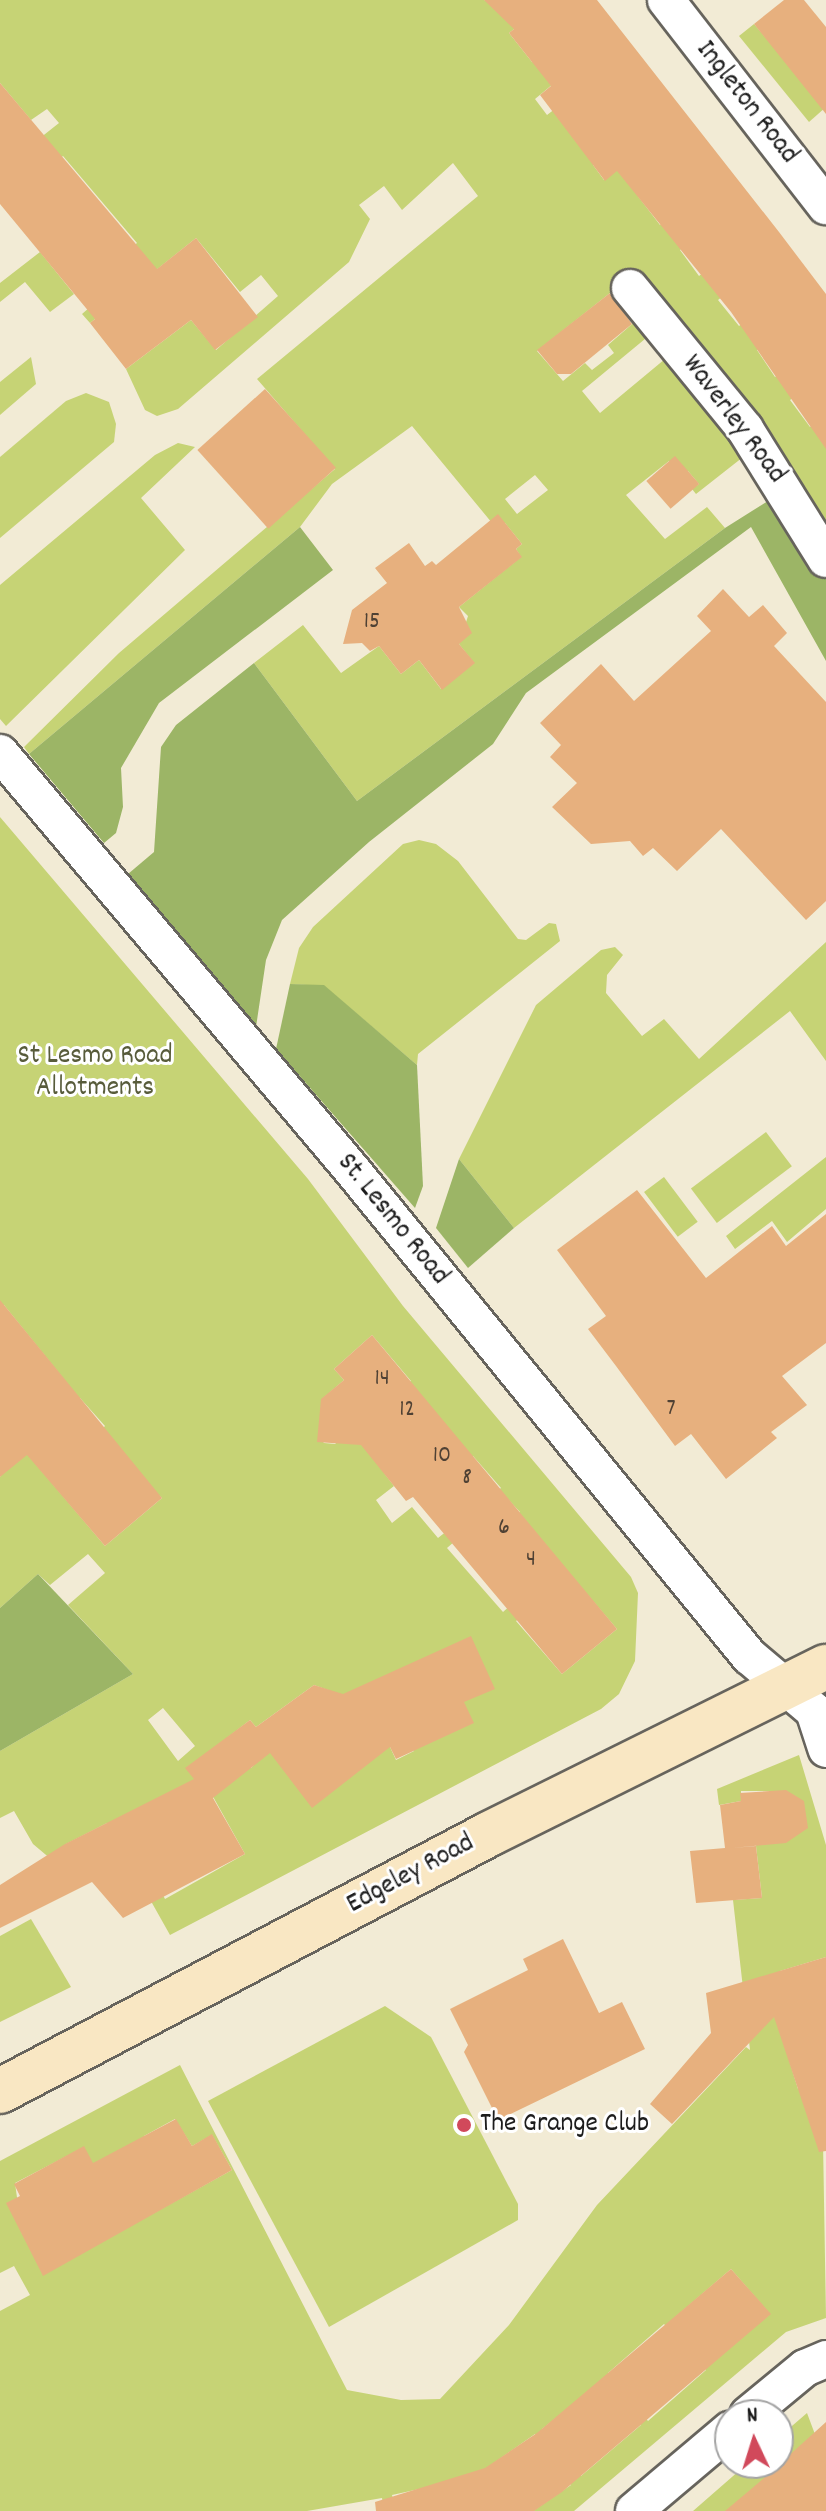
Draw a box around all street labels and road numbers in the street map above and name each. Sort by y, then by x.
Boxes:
street label: Ingleton Road [687,35,805,171]
street label: Waverley Road [674,349,792,491]
street label: St. Lesmo Road [329,1147,455,1293]
street label: Edgeley Road [342,1827,480,1923]

